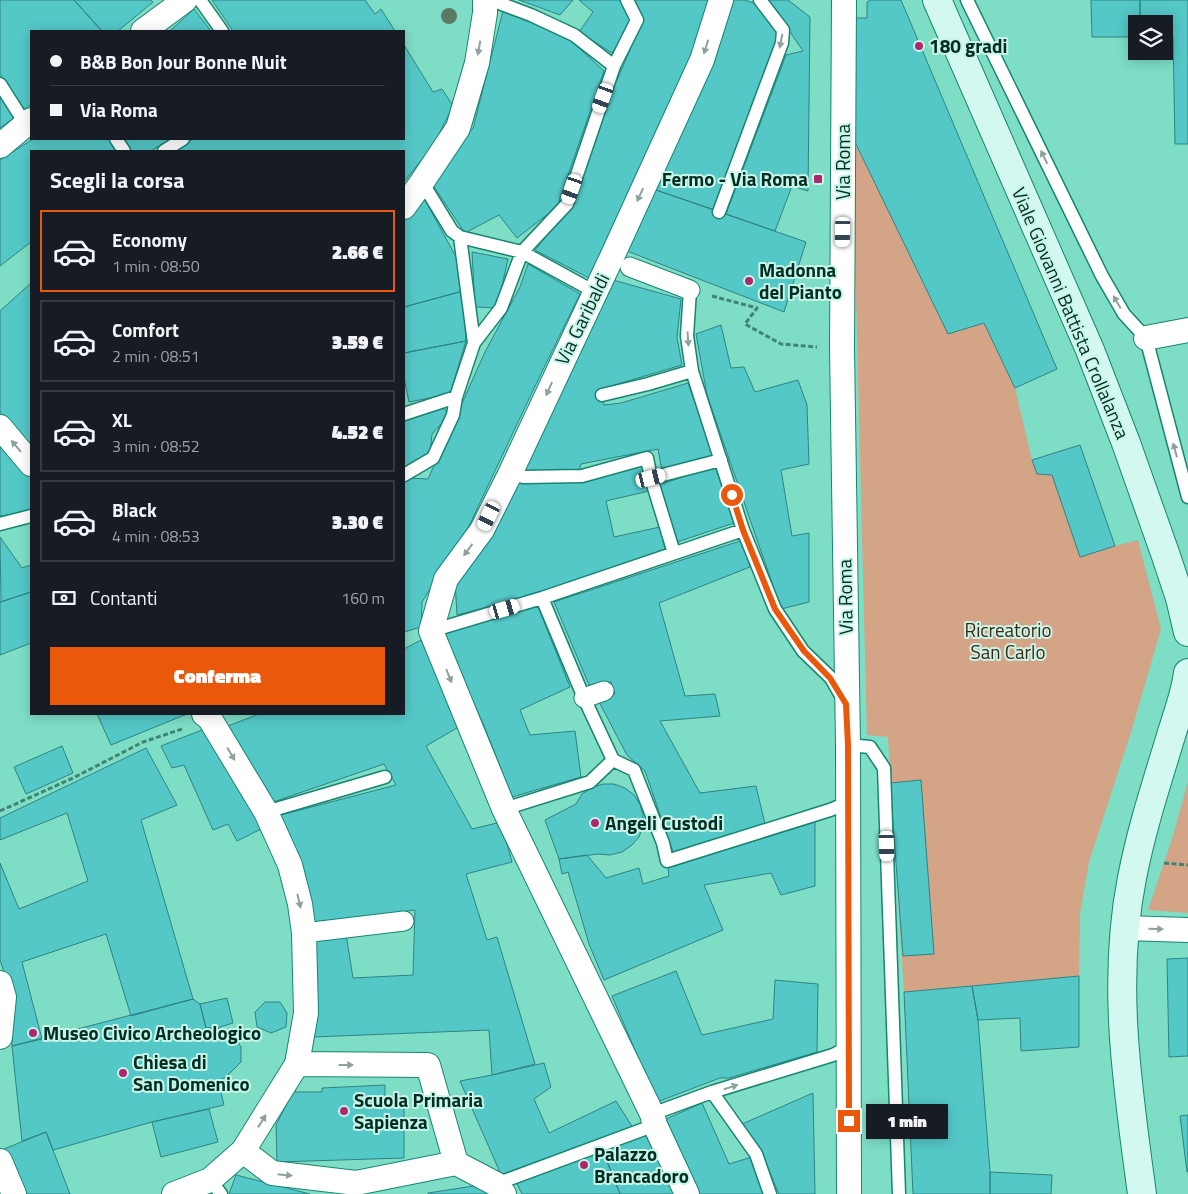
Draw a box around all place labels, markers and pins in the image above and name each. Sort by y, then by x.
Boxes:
place label: 180 gradi [929,31,1007,60]
marker: 180 gradi [913,40,925,52]
place label: Fermo - Via Roma [662,164,808,193]
marker: Fermo - Via Roma [812,173,824,185]
place label: Madonna del Pianto [759,255,842,306]
marker: Madonna del Pianto [743,275,755,287]
place label: Angeli Custodi [605,808,723,837]
marker: Angeli Custodi [589,817,601,829]
place label: Museo Civico Archeologico [43,1018,261,1047]
marker: Museo Civico Archeologico [27,1027,39,1039]
place label: Chiesa di San Domenico [133,1047,250,1098]
marker: Chiesa di San Domenico [117,1067,129,1079]
place label: Scuola Primaria Sapienza [354,1085,483,1136]
marker: Scuola Primaria Sapienza [338,1105,350,1117]
place label: Palazzo Brancadoro [594,1139,689,1190]
marker: Palazzo Brancadoro [578,1159,590,1171]

